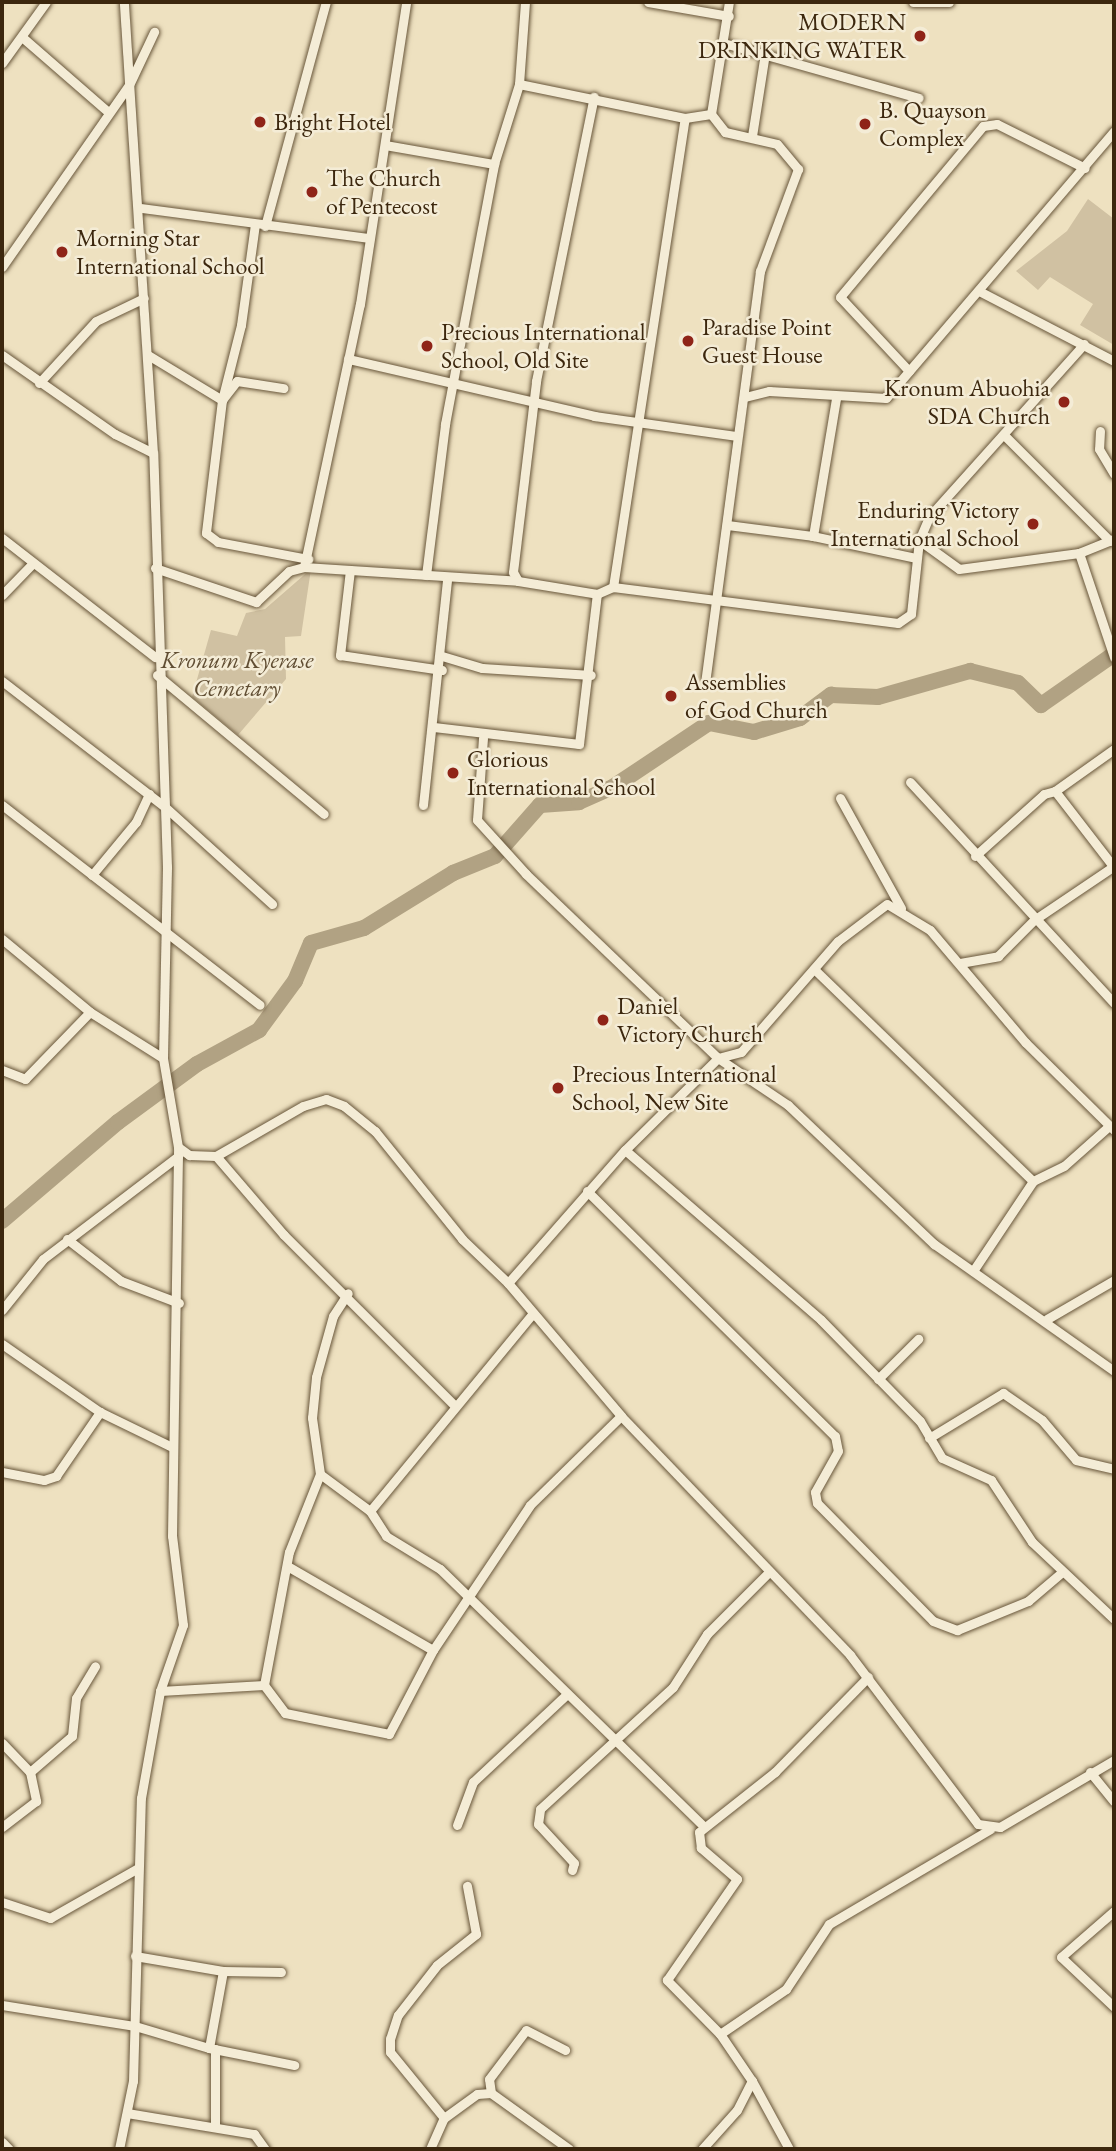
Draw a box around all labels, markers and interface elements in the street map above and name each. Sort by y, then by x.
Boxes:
place label: MODERN DRINKING WATER [698,8,906,64]
marker: MODERN DRINKING WATER [912,28,928,44]
place label: B. Quayson Complex [879,96,987,152]
place label: Bright Hotel [274,108,391,136]
marker: Bright Hotel [252,114,268,130]
marker: B. Quayson Complex [857,116,873,132]
place label: The Church of Pentecost [326,164,441,220]
marker: The Church of Pentecost [304,184,320,200]
place label: Morning Star International School [76,224,265,280]
marker: Morning Star International School [54,244,70,260]
place label: Paradise Point Guest House [702,313,831,369]
place label: Precious International School, Old Site [441,318,645,374]
marker: Paradise Point Guest House [680,333,696,349]
marker: Precious International School, Old Site [419,338,435,354]
place label: Kronum Abuohia SDA Church [884,374,1050,430]
marker: Kronum Abuohia SDA Church [1056,394,1072,410]
place label: Enduring Victory International School [830,496,1019,552]
marker: Enduring Victory International School [1025,516,1041,532]
park label: Kronum Kyerase Cemetary [161,646,313,702]
place label: Assemblies of God Church [685,668,828,724]
marker: Assemblies of God Church [663,688,679,704]
place label: Glorious International School [467,745,656,801]
marker: Glorious International School [445,765,461,781]
place label: Daniel Victory Church [617,992,763,1048]
marker: Daniel Victory Church [595,1012,611,1028]
place label: Precious International School, New Site [572,1060,776,1116]
marker: Precious International School, New Site [550,1080,566,1096]

